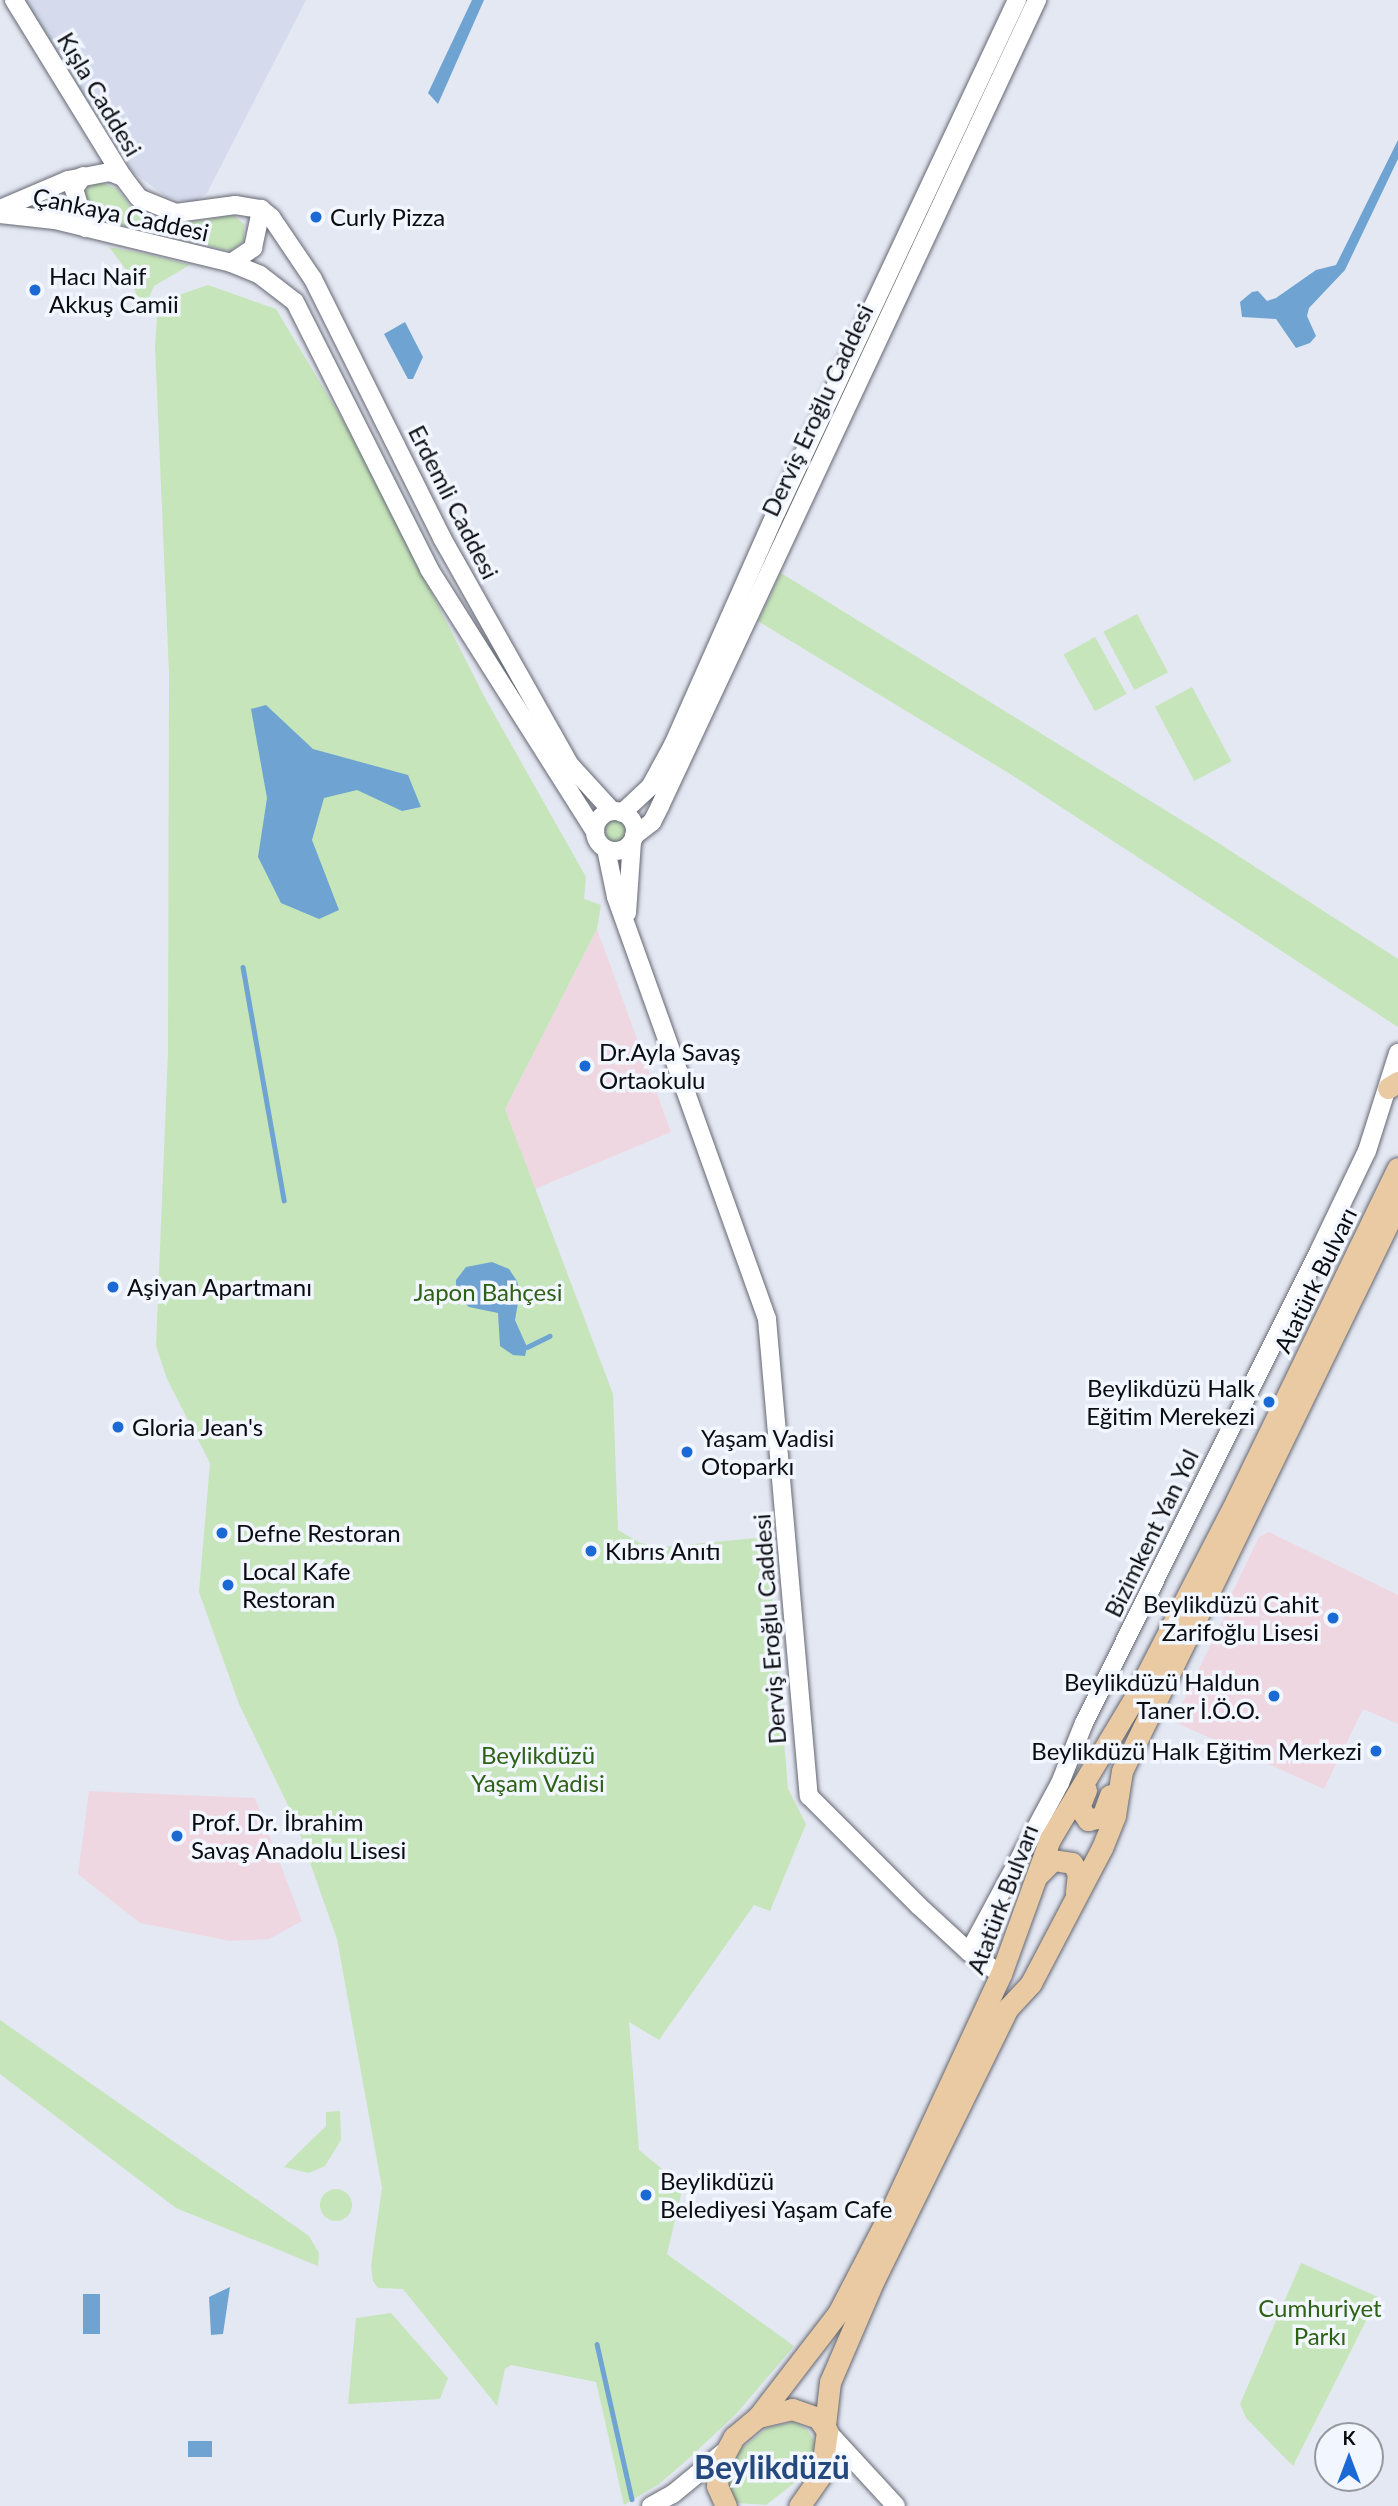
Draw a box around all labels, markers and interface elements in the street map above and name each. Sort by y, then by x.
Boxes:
street label: Kışla Caddesi [52,27,148,161]
street label: Çankaya Caddesi [30,181,212,247]
place label: Curly Pizza [330,203,446,231]
marker: Curly Pizza [308,209,324,225]
place label: Hacı Naif Akkuş Camii [49,262,179,318]
marker: Hacı Naif Akkuş Camii [27,282,43,298]
street label: Derviş Eroğlu Caddesi [755,299,879,521]
street label: Erdemli Caddesi [403,420,505,584]
place label: Dr.Ayla Savaş Ortaokulu [599,1038,741,1094]
marker: Dr.Ayla Savaş Ortaokulu [577,1058,593,1074]
street label: Atatürk Bulvarı [1267,1203,1363,1357]
place label: Aşiyan Apartmanı [127,1273,313,1301]
park label: Japon Bahçesi [414,1278,562,1306]
marker: Aşiyan Apartmanı [105,1279,121,1295]
place label: Beylikdüzü Halk Eğitim Merekezi [1086,1374,1255,1430]
marker: Beylikdüzü Halk Eğitim Merekezi [1261,1394,1277,1410]
place label: Gloria Jean's [132,1413,264,1441]
marker: Gloria Jean's [110,1419,126,1435]
place label: Yaşam Vadisi Otoparkı [701,1424,835,1480]
marker: Yaşam Vadisi Otoparkı [679,1444,695,1460]
street label: Bizimkent Yan Yol [1098,1444,1204,1622]
street label: Derviş Eroğlu Caddesi [747,1513,791,1745]
place label: Defne Restoran [236,1519,401,1547]
marker: Defne Restoran [214,1525,230,1541]
place label: Kıbrıs Anıtı [605,1537,721,1565]
marker: Kıbrıs Anıtı [583,1543,599,1559]
place label: Local Kafe Restoran [242,1557,351,1613]
marker: Local Kafe Restoran [220,1577,236,1593]
place label: Beylikdüzü Cahit Zarifoğlu Lisesi [1143,1590,1319,1646]
marker: Beylikdüzü Cahit Zarifoğlu Lisesi [1325,1610,1341,1626]
place label: Beylikdüzü Haldun Taner İ.Ö.O. [1064,1668,1260,1724]
marker: Beylikdüzü Haldun Taner İ.Ö.O. [1266,1688,1282,1704]
place label: Beylikdüzü Halk Eğitim Merkezi [1031,1737,1362,1765]
park label: Beylikdüzü Yaşam Vadisi [471,1741,605,1797]
marker: Beylikdüzü Halk Eğitim Merkezi [1368,1743,1384,1759]
place label: Prof. Dr. İbrahim Savaş Anadolu Lisesi [191,1808,407,1864]
street label: Atatürk Bulvarı [960,1820,1044,1978]
marker: Prof. Dr. İbrahim Savaş Anadolu Lisesi [169,1828,185,1844]
place label: Beylikdüzü Belediyesi Yaşam Cafe [660,2167,893,2223]
marker: Beylikdüzü Belediyesi Yaşam Cafe [638,2187,654,2203]
park label: Cumhuriyet Parkı [1258,2294,1382,2350]
north arrow [1314,2422,1384,2492]
text: K [1342,2426,1356,2449]
district label: Beylikdüzü [694,2448,850,2486]

